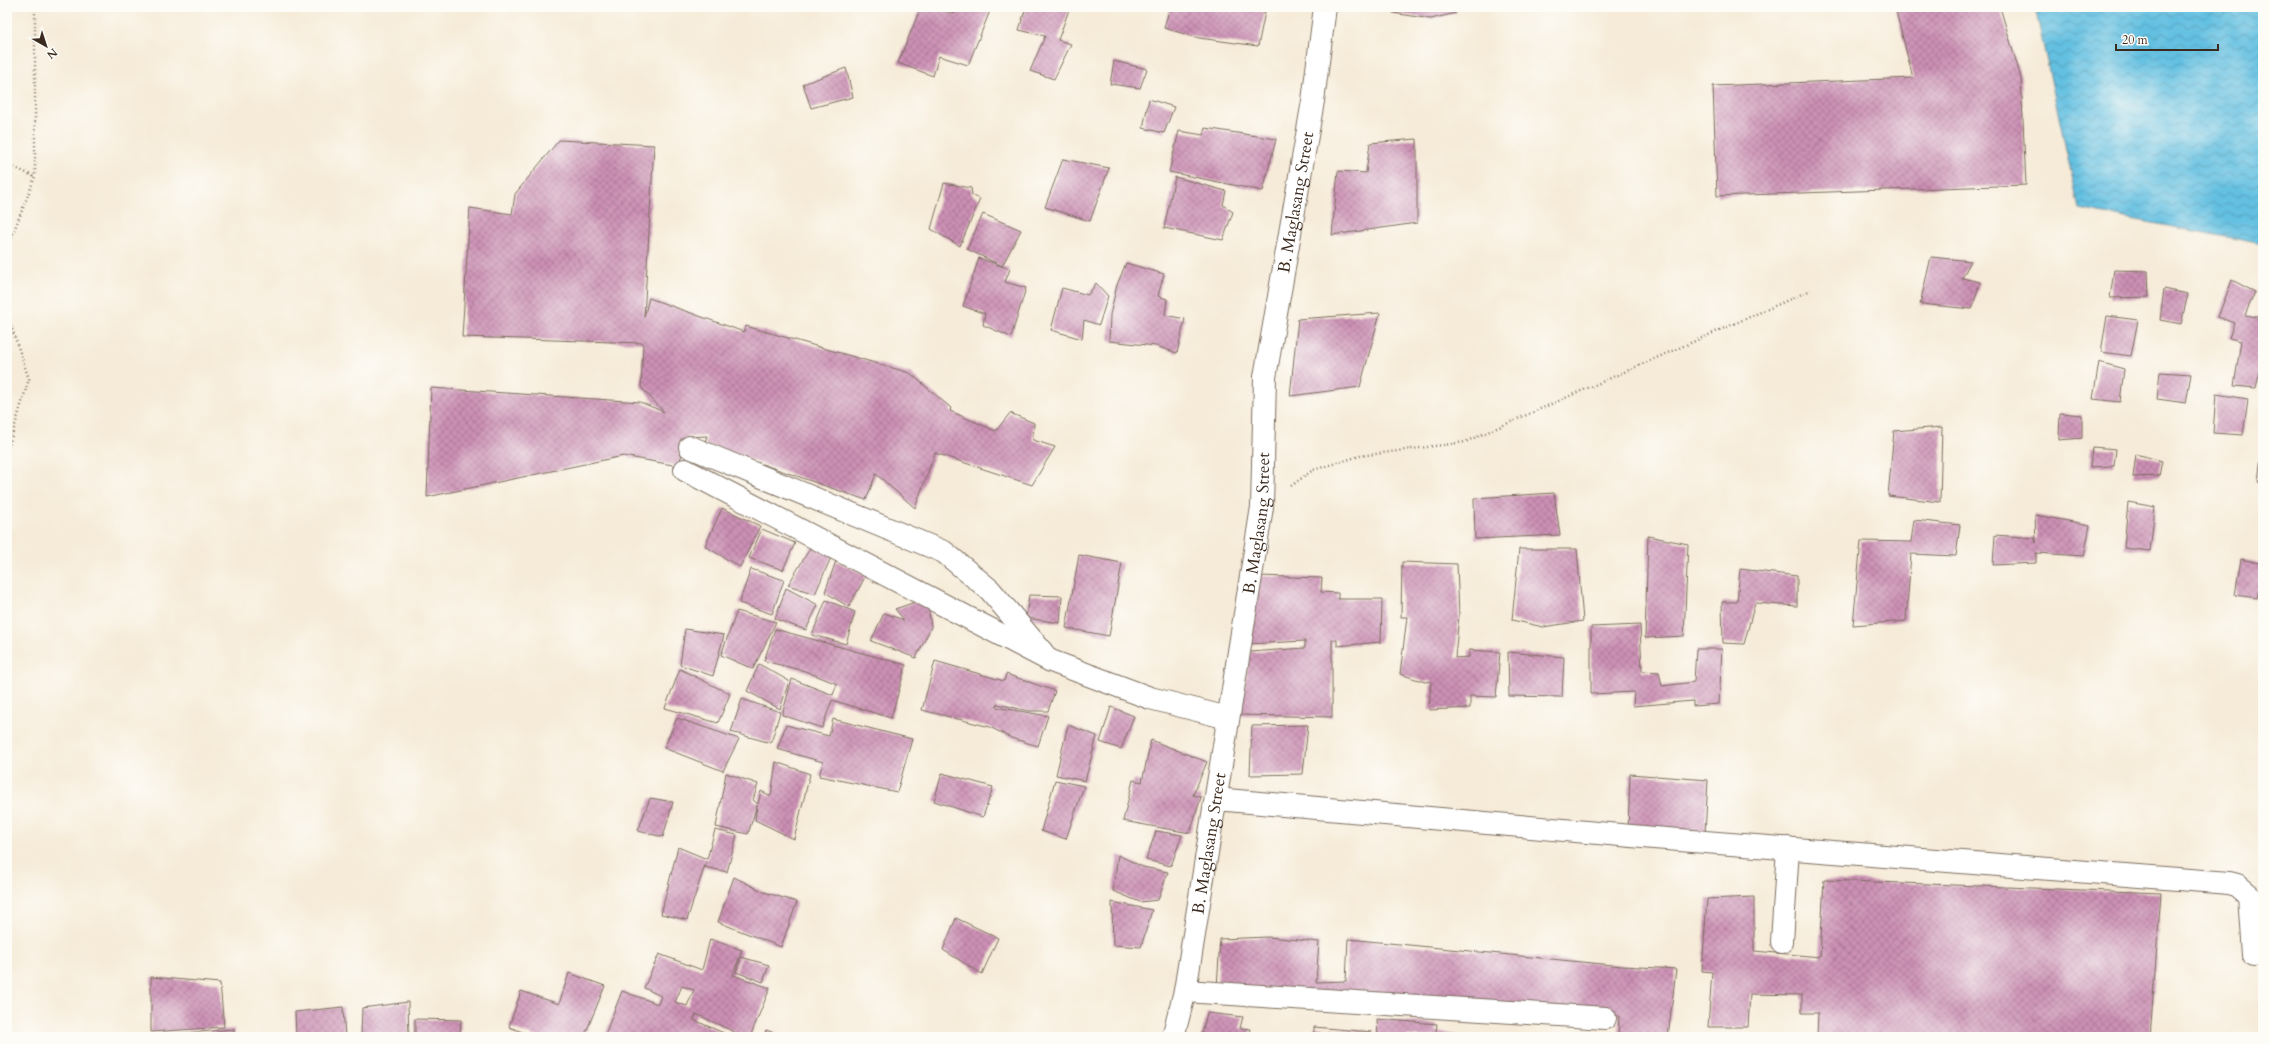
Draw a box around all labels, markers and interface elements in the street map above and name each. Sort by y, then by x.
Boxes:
north arrow [26,26,66,66]
scale bar [2116,26,2218,52]
text: 20 m [2122,32,2149,48]
text: N [43,45,60,63]
street label: B. Maglasang Street [1272,129,1319,275]
street label: B. Maglasang Street [1237,451,1275,596]
street label: B. Maglasang Street [1186,770,1231,916]

